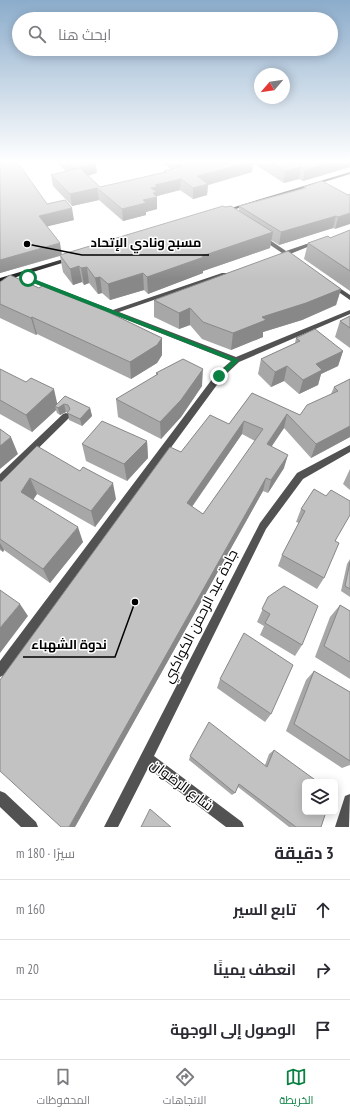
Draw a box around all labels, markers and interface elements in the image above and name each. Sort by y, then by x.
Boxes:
search box [12,12,338,56]
icon: search [26,23,48,45]
text: ابحث هنا [58,25,111,44]
north arrow [254,68,290,104]
callout: مسبح ونادي الإتحاد [82,230,209,255]
text: مسبح ونادي الإتحاد [91,234,201,254]
route start [19,269,37,287]
route end [210,367,228,385]
street label: جادة عبد الرحمن الكواكبي [159,546,244,687]
callout: ندوة الشهباء [23,632,115,657]
text: ندوة الشهباء [31,636,107,653]
street label: شارع الرضوان [147,755,217,815]
map controls [302,779,338,815]
button: layers [302,779,338,815]
text: 3 دقيقة [274,842,334,864]
text: سيرًا · 180 m [16,845,75,862]
icon: ahead [312,899,334,921]
text: تابع السير [233,900,296,919]
text: 160 m [16,901,45,918]
icon: right [312,959,334,981]
text: انعطف يمينًا [213,960,296,979]
text: 20 m [16,961,39,978]
icon: arrive [312,1019,334,1041]
text: الوصول إلى الوجهة [170,1020,296,1039]
tab: المحفوظات [36,1066,90,1110]
tab: الاتجاهات [163,1066,206,1110]
tab: الخريطة [279,1066,314,1110]

